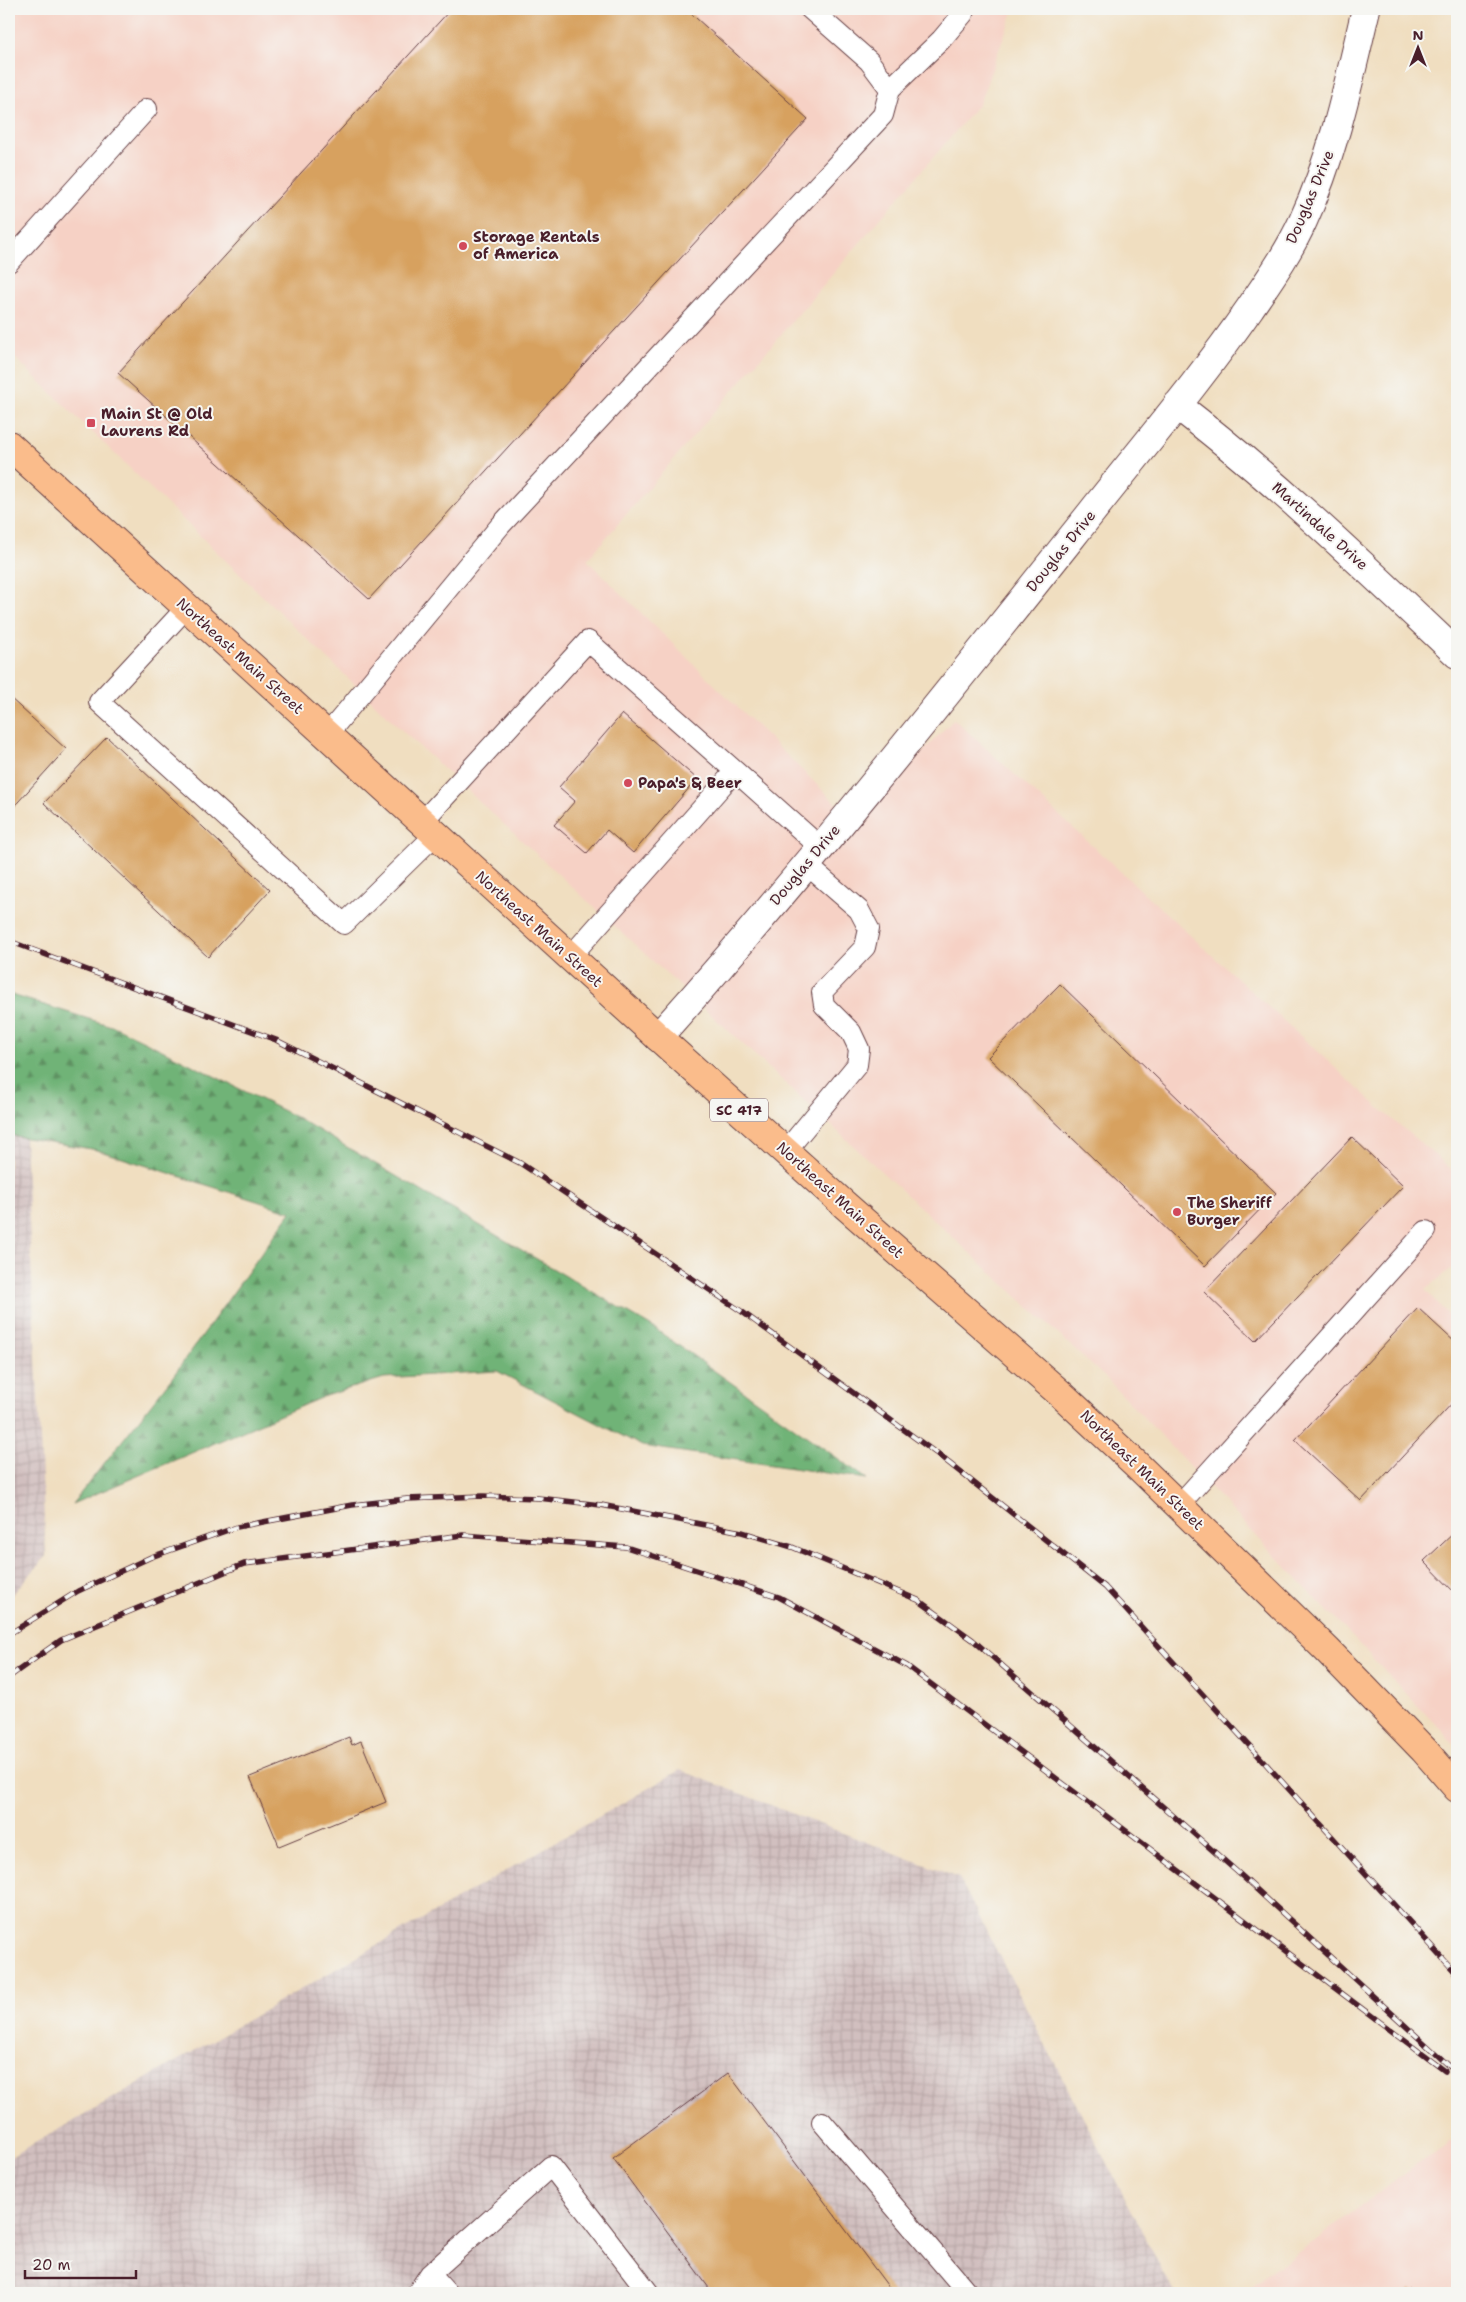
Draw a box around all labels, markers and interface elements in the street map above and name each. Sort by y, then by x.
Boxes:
north arrow [1394,22,1444,72]
text: N [1412,26,1424,44]
street label: Douglas Drive [1281,147,1339,247]
place label: Storage Rentals of America [473,227,600,264]
marker: Storage Rentals of America [457,240,469,252]
place label: Main St @ Old Laurens Rd [101,404,213,441]
marker: Main St @ Old Laurens Rd [85,417,97,429]
street label: Martindale Drive [1268,477,1372,575]
street label: Douglas Drive [1022,506,1100,596]
street label: Northeast Main Street [172,593,308,719]
place label: Papa's & Beer [638,773,742,793]
marker: Papa's & Beer [622,777,634,789]
street label: Douglas Drive [765,820,845,910]
street label: Northeast Main Street [471,866,607,992]
road number: SC 417 [710,1098,768,1122]
street label: Northeast Main Street [772,1137,908,1263]
place label: The Sheriff Burger [1187,1193,1273,1230]
marker: The Sheriff Burger [1171,1206,1183,1218]
street label: Northeast Main Street [1076,1406,1208,1534]
scale bar [25,2247,136,2279]
text: 20 m [32,2255,71,2275]

